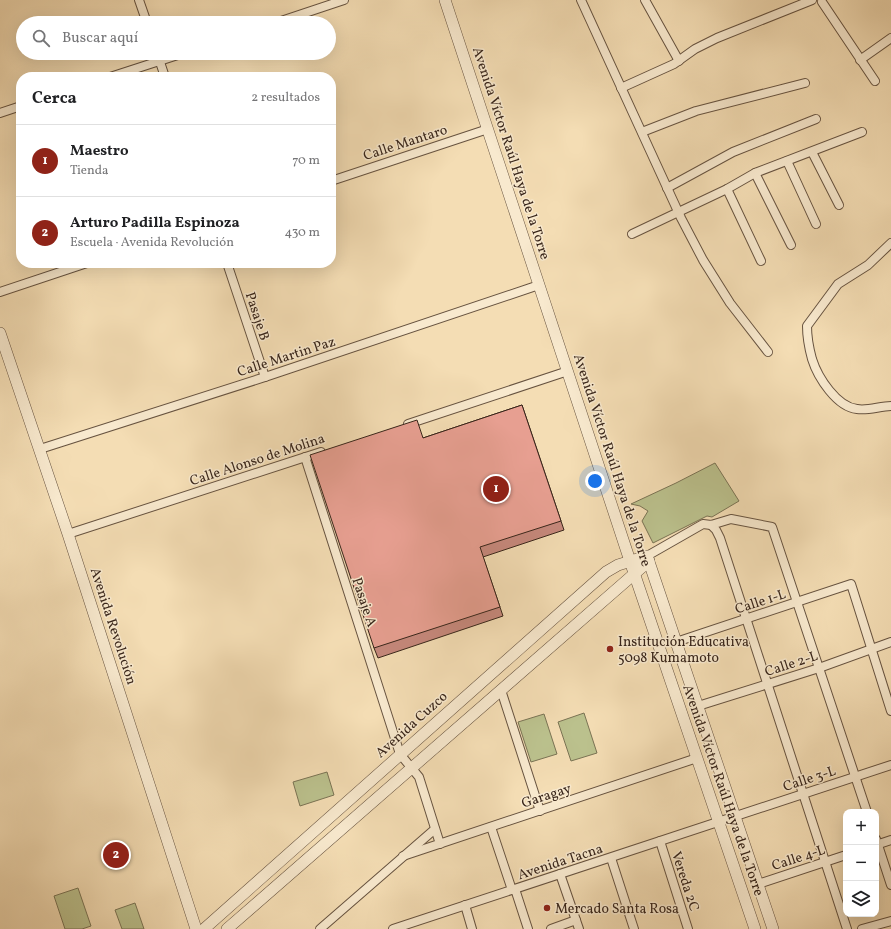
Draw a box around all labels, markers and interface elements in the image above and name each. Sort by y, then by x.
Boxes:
search box [16,16,336,60]
icon: search [30,27,52,49]
text: Buscar aquí [62,28,138,49]
street label: Avenida Víctor Raúl Haya de la Torre [467,45,554,263]
text: Cerca [32,87,77,110]
text: 2 resultados [251,89,320,107]
street label: Calle Mantaro [361,121,450,166]
text: Maestro [70,141,128,162]
text: 1 [42,152,48,170]
text: 70 m [292,152,320,170]
text: Tienda [70,162,109,180]
text: Arturo Padilla Espinoza [70,213,240,234]
text: 2 [42,224,48,242]
text: 430 m [284,224,320,242]
text: Escuela · Avenida Revolución [70,234,234,252]
street label: Pasaje B [240,290,273,343]
street label: Calle Martin Paz [235,333,338,382]
street label: Avenida Víctor Raúl Haya de la Torre [568,352,655,570]
street label: Calle Alonso de Molina [187,430,328,491]
your location [585,471,605,491]
pin: 1 [483,474,509,504]
street label: Avenida Revolución [85,566,140,687]
street label: Pasaje A [347,575,381,630]
street label: Calle 1-L [733,585,788,620]
place label: Institución Educativa 5098 Kumamoto [618,633,749,668]
marker: Institución Educativa 5098 Kumamoto [605,644,615,654]
street label: Calle 2-L [763,647,821,682]
street label: Avenida Víctor Raúl Haya de la Torre [677,682,768,899]
street label: Avenida Cuzco [372,688,452,763]
street label: Calle 3-L [781,762,838,797]
street label: Garagay [519,779,574,813]
map controls [843,809,879,917]
button: + [843,809,879,845]
pin: 2 [103,840,129,870]
street label: Avenida Tacna [515,840,606,885]
street label: Calle 4-L [769,841,828,876]
button: − [843,845,879,881]
street label: Vereda 2C [666,849,703,914]
button: layers [843,881,879,917]
place label: Mercado Santa Rosa [555,900,679,919]
marker: Mercado Santa Rosa [542,903,552,913]

